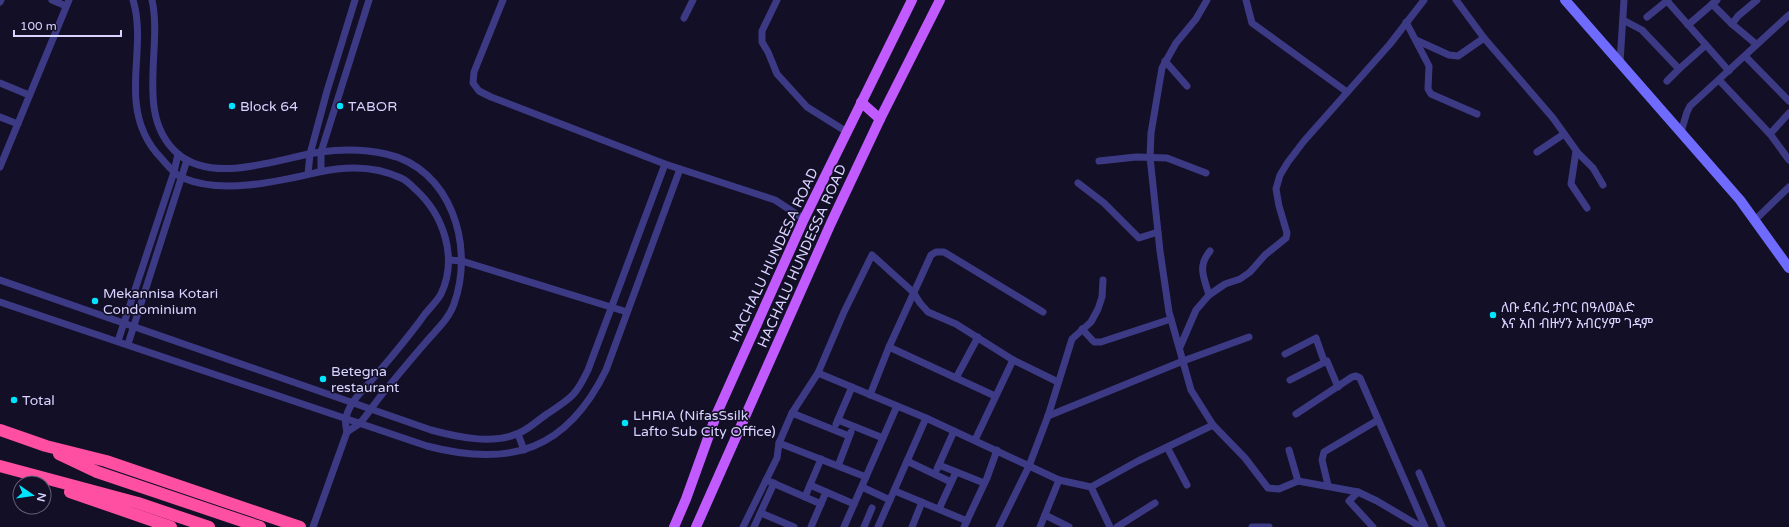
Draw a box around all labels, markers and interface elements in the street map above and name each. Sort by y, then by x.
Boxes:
scale bar [14,12,121,38]
text: 100 m [20,19,57,33]
place label: Block 64 [240,98,298,115]
place label: TABOR [348,98,397,115]
marker: Block 64 [227,101,237,111]
marker: TABOR [335,101,345,111]
street label: HACHALU HUNDESSA ROAD [754,162,850,350]
street label: HACHALU HUNDESA ROAD [726,165,822,345]
place label: Mekannisa Kotari Condominium [103,285,218,318]
marker: Mekannisa Kotari Condominium [90,296,100,306]
place label: ለቡ ደብረ ታቦር በዓለወልድ እና አበ ብዙሃን አብርሃም ገዳም [1501,299,1653,332]
marker: ለቡ ደብረ ታቦር በዓለወልድ እና አበ ብዙሃን አብርሃም ገዳም [1488,310,1498,320]
place label: Betegna restaurant [331,363,400,396]
marker: Betegna restaurant [318,374,328,384]
place label: Total [22,392,55,409]
marker: Total [9,395,19,405]
place label: LHRIA (NifasSsilk Lafto Sub City Office) [633,407,776,440]
marker: LHRIA (NifasSsilk Lafto Sub City Office) [620,418,630,428]
north arrow [12,475,52,515]
text: N [34,491,49,503]

